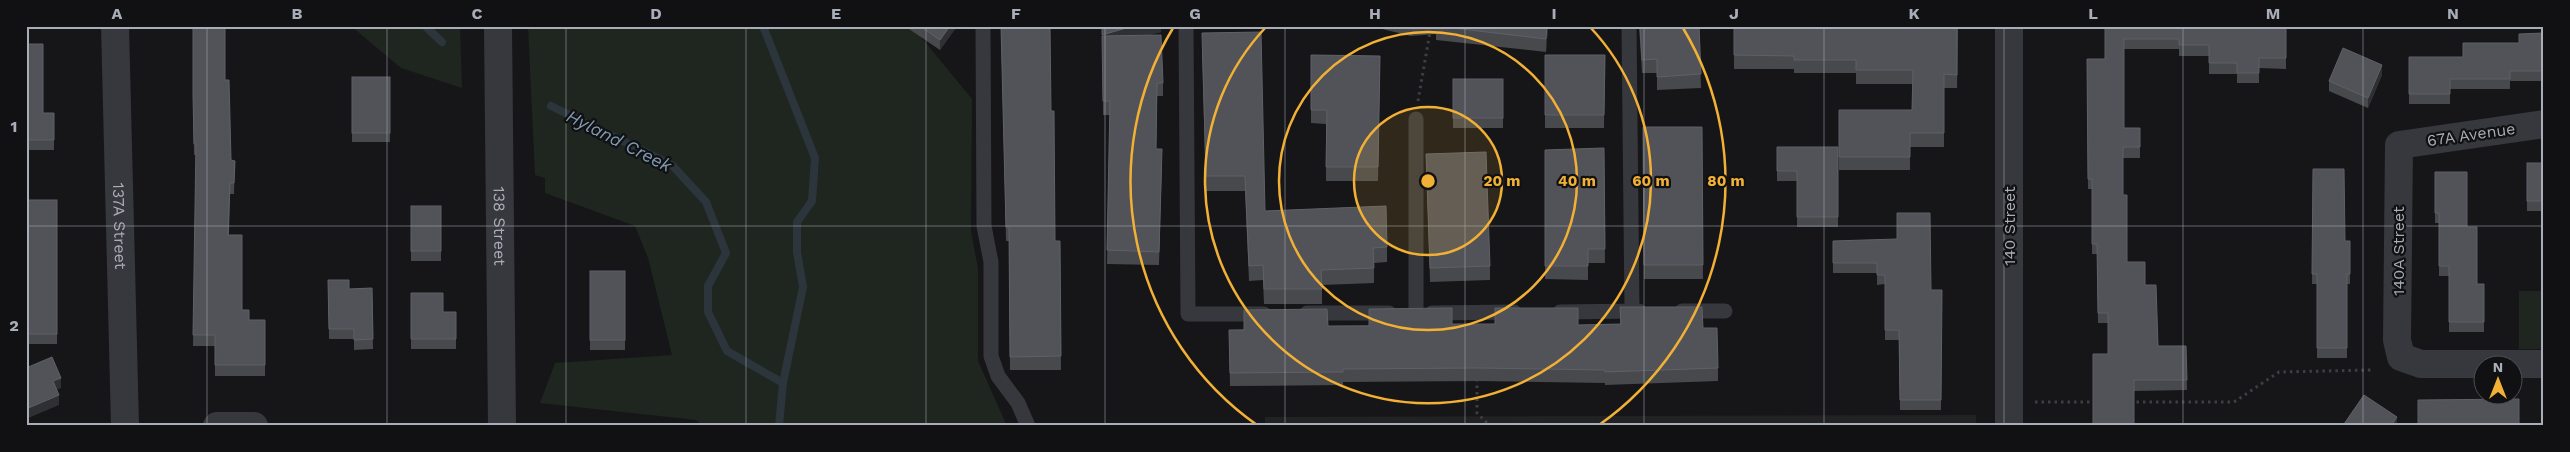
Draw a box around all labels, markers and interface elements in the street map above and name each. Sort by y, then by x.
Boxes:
text: A [112,4,123,23]
text: B [292,4,303,23]
text: C [472,4,483,23]
text: D [650,4,662,23]
text: E [831,4,841,23]
text: F [1011,4,1021,23]
text: G [1189,4,1201,23]
text: H [1369,4,1381,23]
text: I [1551,4,1557,23]
text: J [1729,4,1739,23]
text: K [1908,4,1920,23]
text: L [2088,4,2098,23]
text: M [2266,4,2280,23]
text: N [2447,4,2459,23]
water label: Hyland Creek [563,105,676,177]
text: 1 [11,117,17,136]
street label: 67A Avenue [2426,119,2516,150]
centre of rings [1419,172,1437,190]
text: 20 m [1483,172,1521,190]
text: 40 m [1558,172,1596,190]
text: 60 m [1632,172,1670,190]
text: 80 m [1707,172,1745,190]
street label: 137A Street [109,182,130,270]
street label: 138 Street [490,186,509,266]
street label: 140 Street [2000,186,2019,266]
street label: 140A Street [2389,206,2408,296]
text: 2 [9,316,19,335]
north arrow [2472,354,2522,404]
text: N [2493,359,2503,375]

